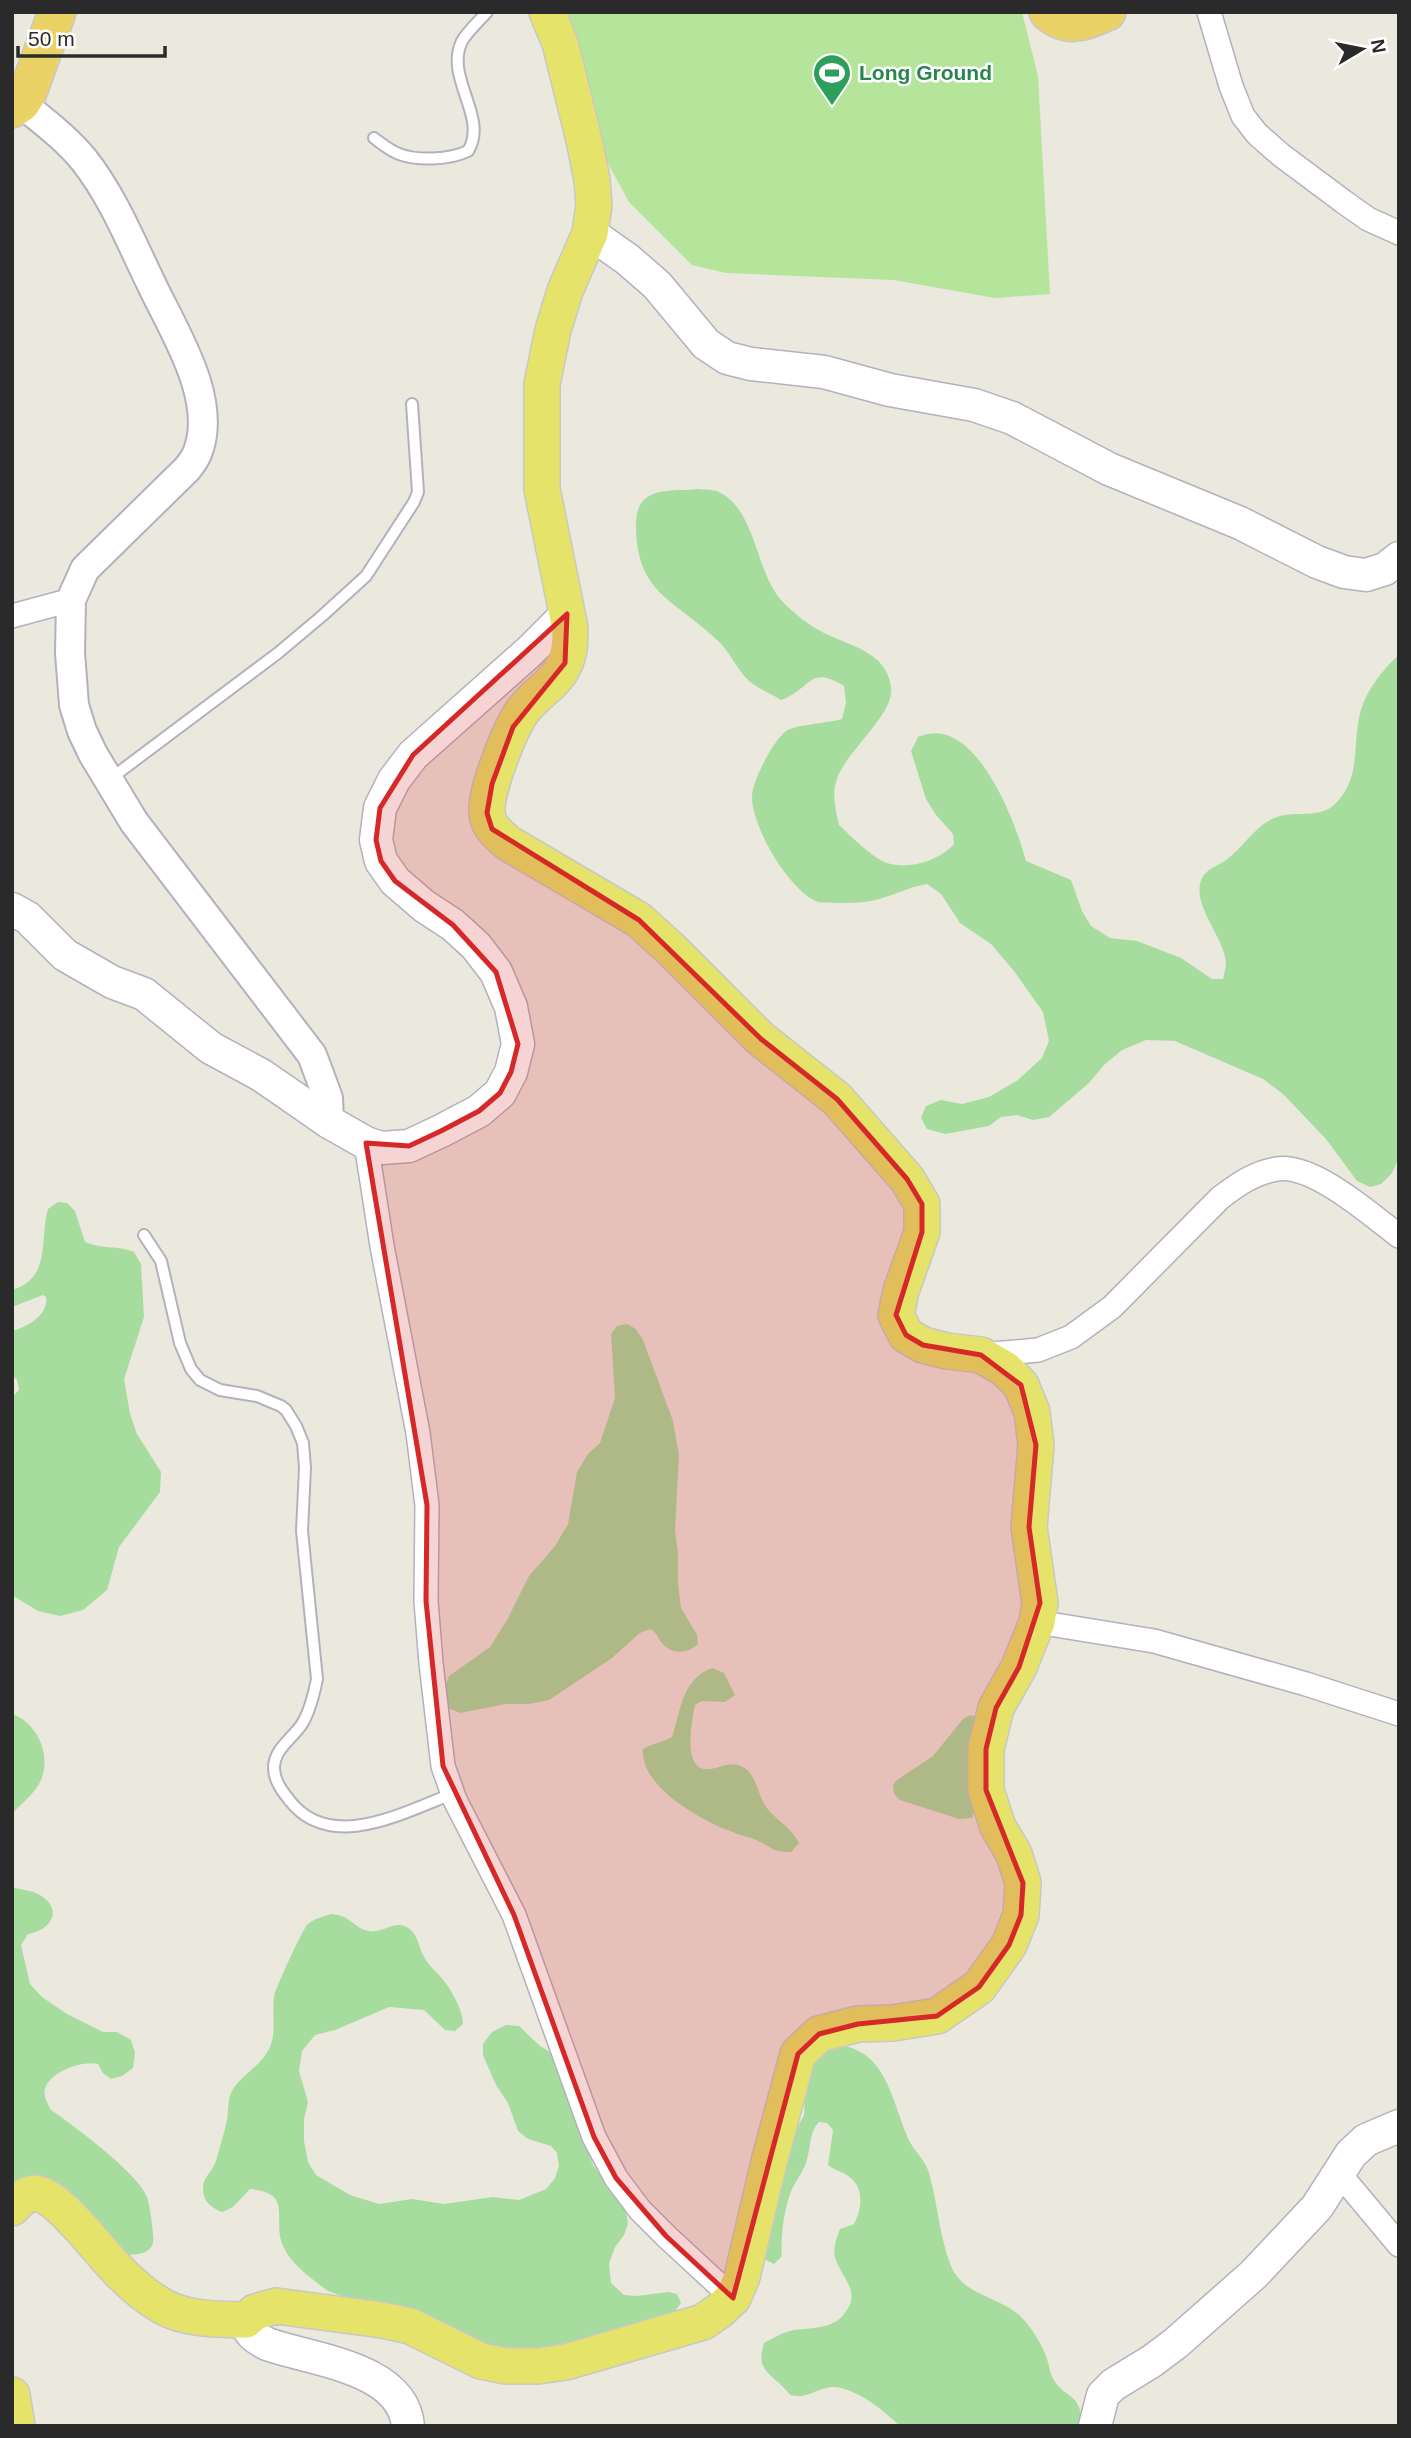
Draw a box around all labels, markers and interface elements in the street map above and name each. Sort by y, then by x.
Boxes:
scale bar [18,14,164,58]
north arrow [1327,14,1397,84]
text: 50 m [28,27,75,50]
text: N [1367,38,1390,55]
sports icon: Long Ground [811,52,853,107]
place label: Long Ground [859,61,992,84]

